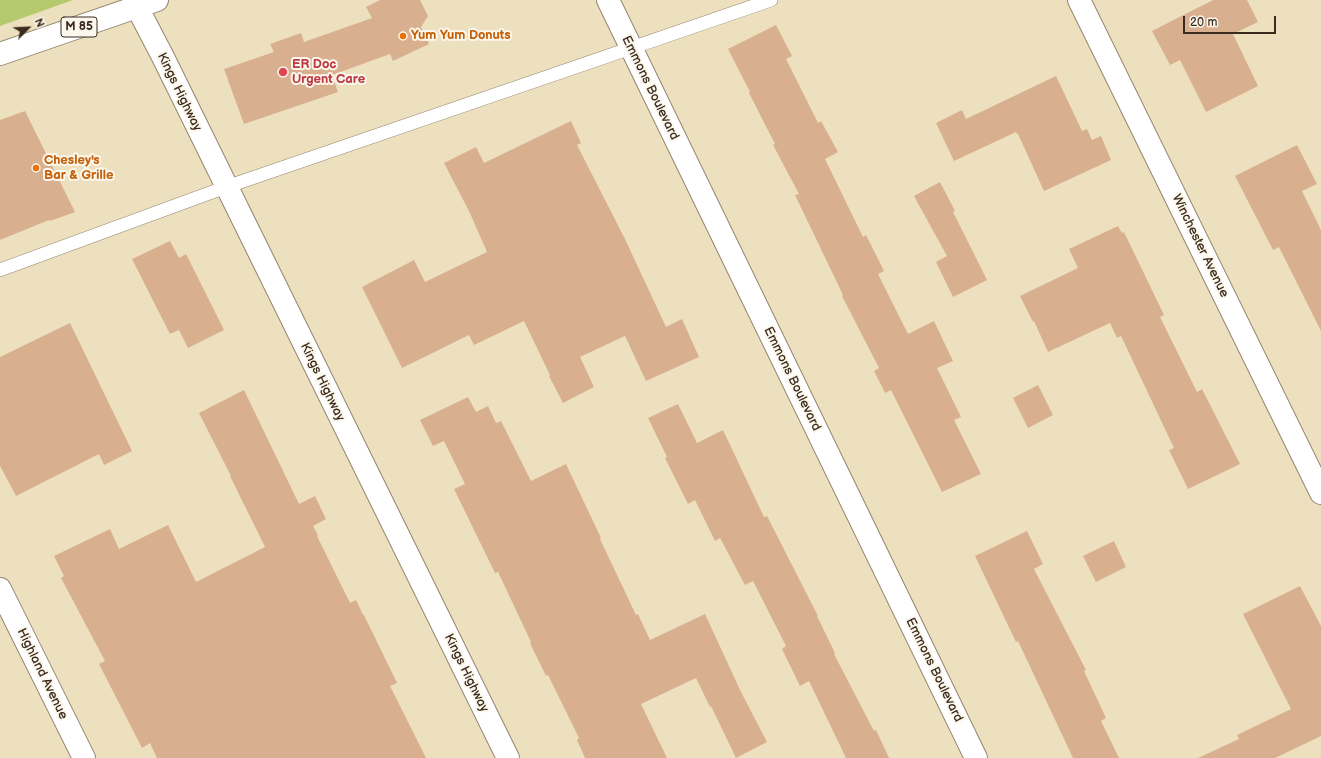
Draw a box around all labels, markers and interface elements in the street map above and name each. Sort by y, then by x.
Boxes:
north arrow [8,8,48,48]
scale bar [1185,8,1278,34]
text: 20 m [1190,15,1217,30]
text: N [32,16,47,29]
road number: M 85 [61,17,97,37]
place label: Yum Yum Donuts [411,28,511,44]
marker: Yum Yum Donuts [398,31,408,41]
street label: Emmons Boulevard [618,33,682,143]
street label: Kings Highway [153,50,205,134]
place label: ER Doc Urgent Care [292,57,365,88]
marker: ER Doc Urgent Care [277,66,289,78]
place label: Chesley's Bar & Grille [44,153,113,184]
marker: Chesley's Bar & Grille [31,163,41,173]
street label: Winchester Avenue [1168,192,1232,300]
street label: Emmons Boulevard [760,324,824,434]
street label: Kings Highway [296,340,348,424]
street label: Emmons Boulevard [902,615,966,725]
street label: Highland Avenue [13,626,71,722]
street label: Kings Highway [440,631,492,715]

